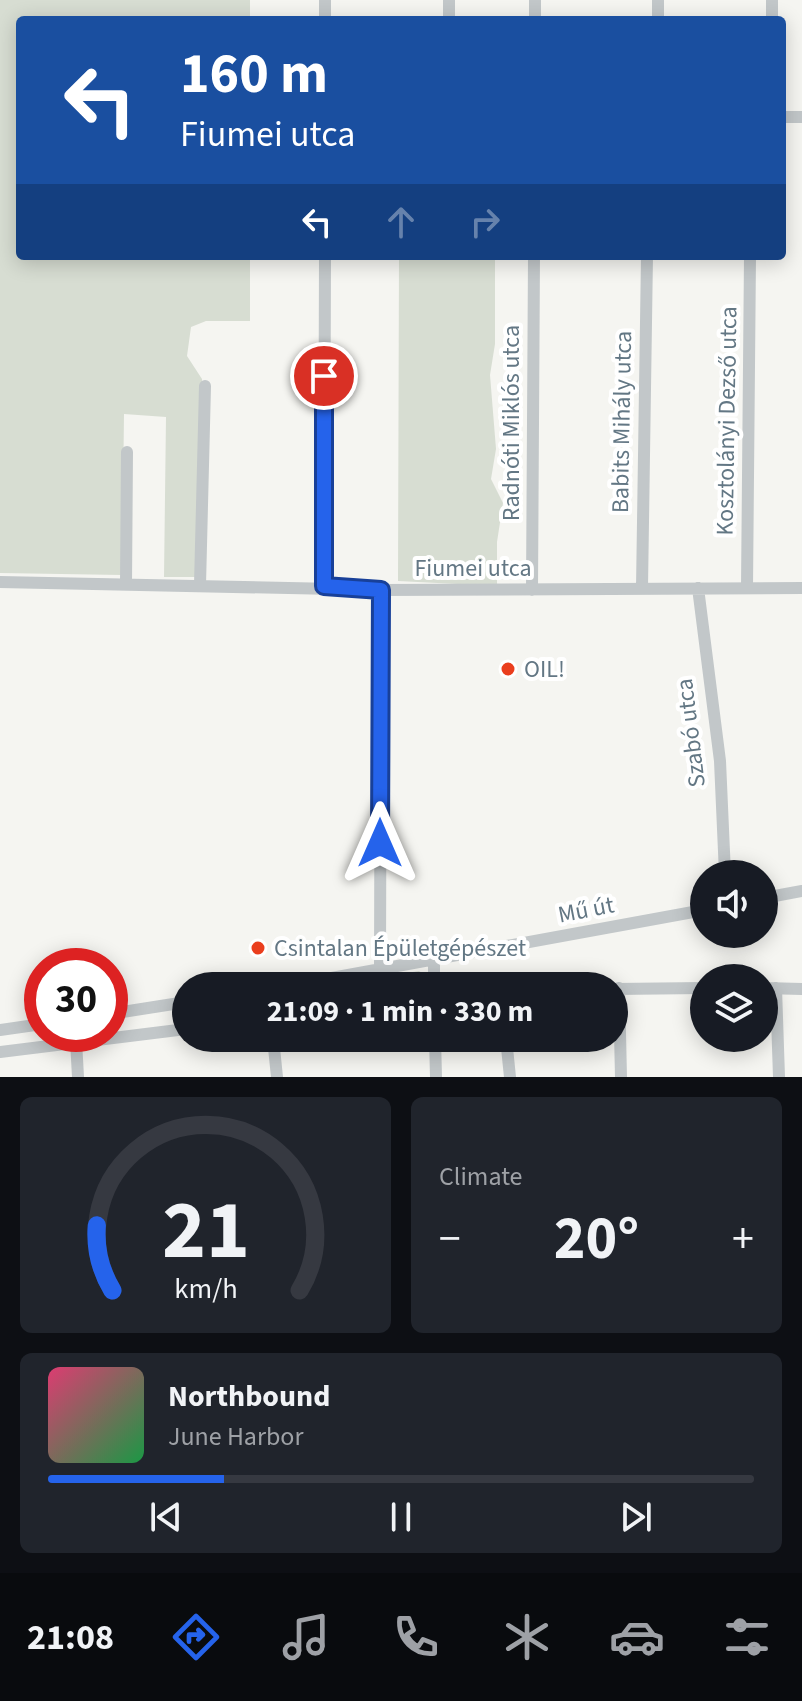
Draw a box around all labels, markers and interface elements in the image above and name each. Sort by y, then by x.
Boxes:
text: 160 m [180,35,328,114]
icon: left [48,48,152,152]
text: Fiumei utca [180,109,355,160]
icon: left [295,200,339,244]
icon: ahead [379,200,423,244]
icon: right [463,200,507,244]
street label: Kosztolányi Dezső utca [708,306,746,536]
street label: Radnóti Miklós utca [494,325,529,521]
street label: Babits Mihály utca [603,331,641,513]
pin [290,342,358,410]
icon: arrive [302,354,346,398]
street label: Fiumei utca [415,551,531,586]
place label: OIL! [524,652,565,687]
marker: OIL! [499,660,517,678]
street label: Szabó utca [667,677,715,789]
position arrow [338,801,422,885]
map controls [690,860,778,1052]
button: sound [690,860,778,948]
street label: Mű út [555,887,617,933]
place label: Csintalan Épületgépészet [274,931,526,966]
marker: Csintalan Épületgépészet [249,939,267,957]
speed limit sign: 30 [24,948,128,1052]
button: layers [690,964,778,1052]
text: 21:09 · 1 min · 330 m [267,990,533,1033]
text: Climate [439,1158,523,1195]
text: 21 [162,1172,249,1290]
text: 20° [554,1197,639,1282]
text: − [439,1208,461,1271]
text: + [732,1208,754,1271]
text: km/h [174,1269,237,1309]
text: Northbound [168,1375,330,1418]
text: June Harbor [168,1418,304,1455]
icon: previous [144,1495,188,1539]
icon: pause [379,1495,423,1539]
icon: next [614,1495,658,1539]
icon: directions [168,1609,224,1665]
icon: music [278,1609,334,1665]
icon: phone [388,1609,444,1665]
icon: climate [499,1609,555,1665]
icon: car [609,1609,665,1665]
icon: filters [719,1609,775,1665]
text: 21:08 [27,1612,114,1663]

